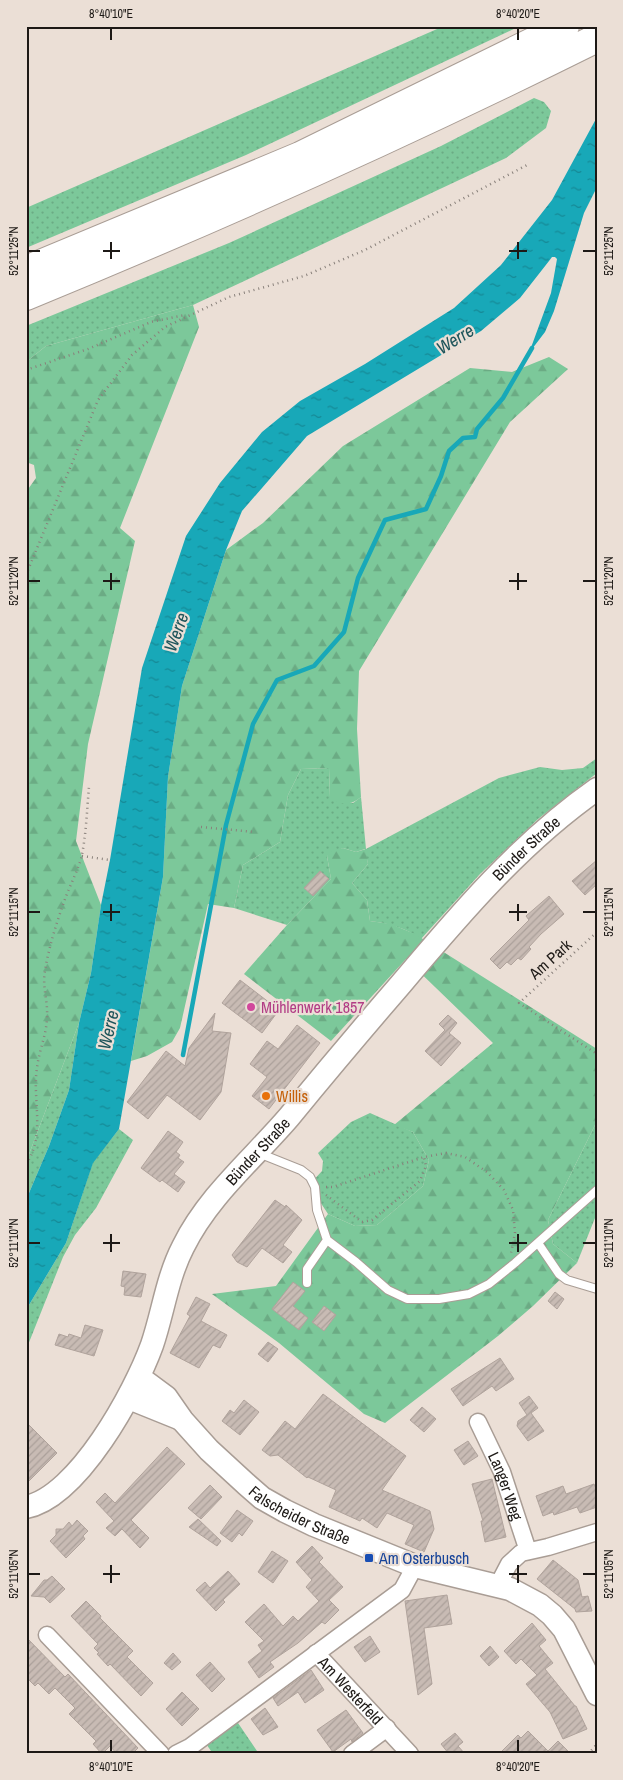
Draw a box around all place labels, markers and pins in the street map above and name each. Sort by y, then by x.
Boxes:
place label: Mühlenwerk 1857 [261,996,365,1018]
marker: Mühlenwerk 1857 [245,1001,257,1013]
place label: Willis [276,1085,308,1107]
marker: Willis [260,1090,272,1102]
place label: Am Osterbusch [378,1547,469,1569]
marker: Am Osterbusch [363,1552,375,1564]

